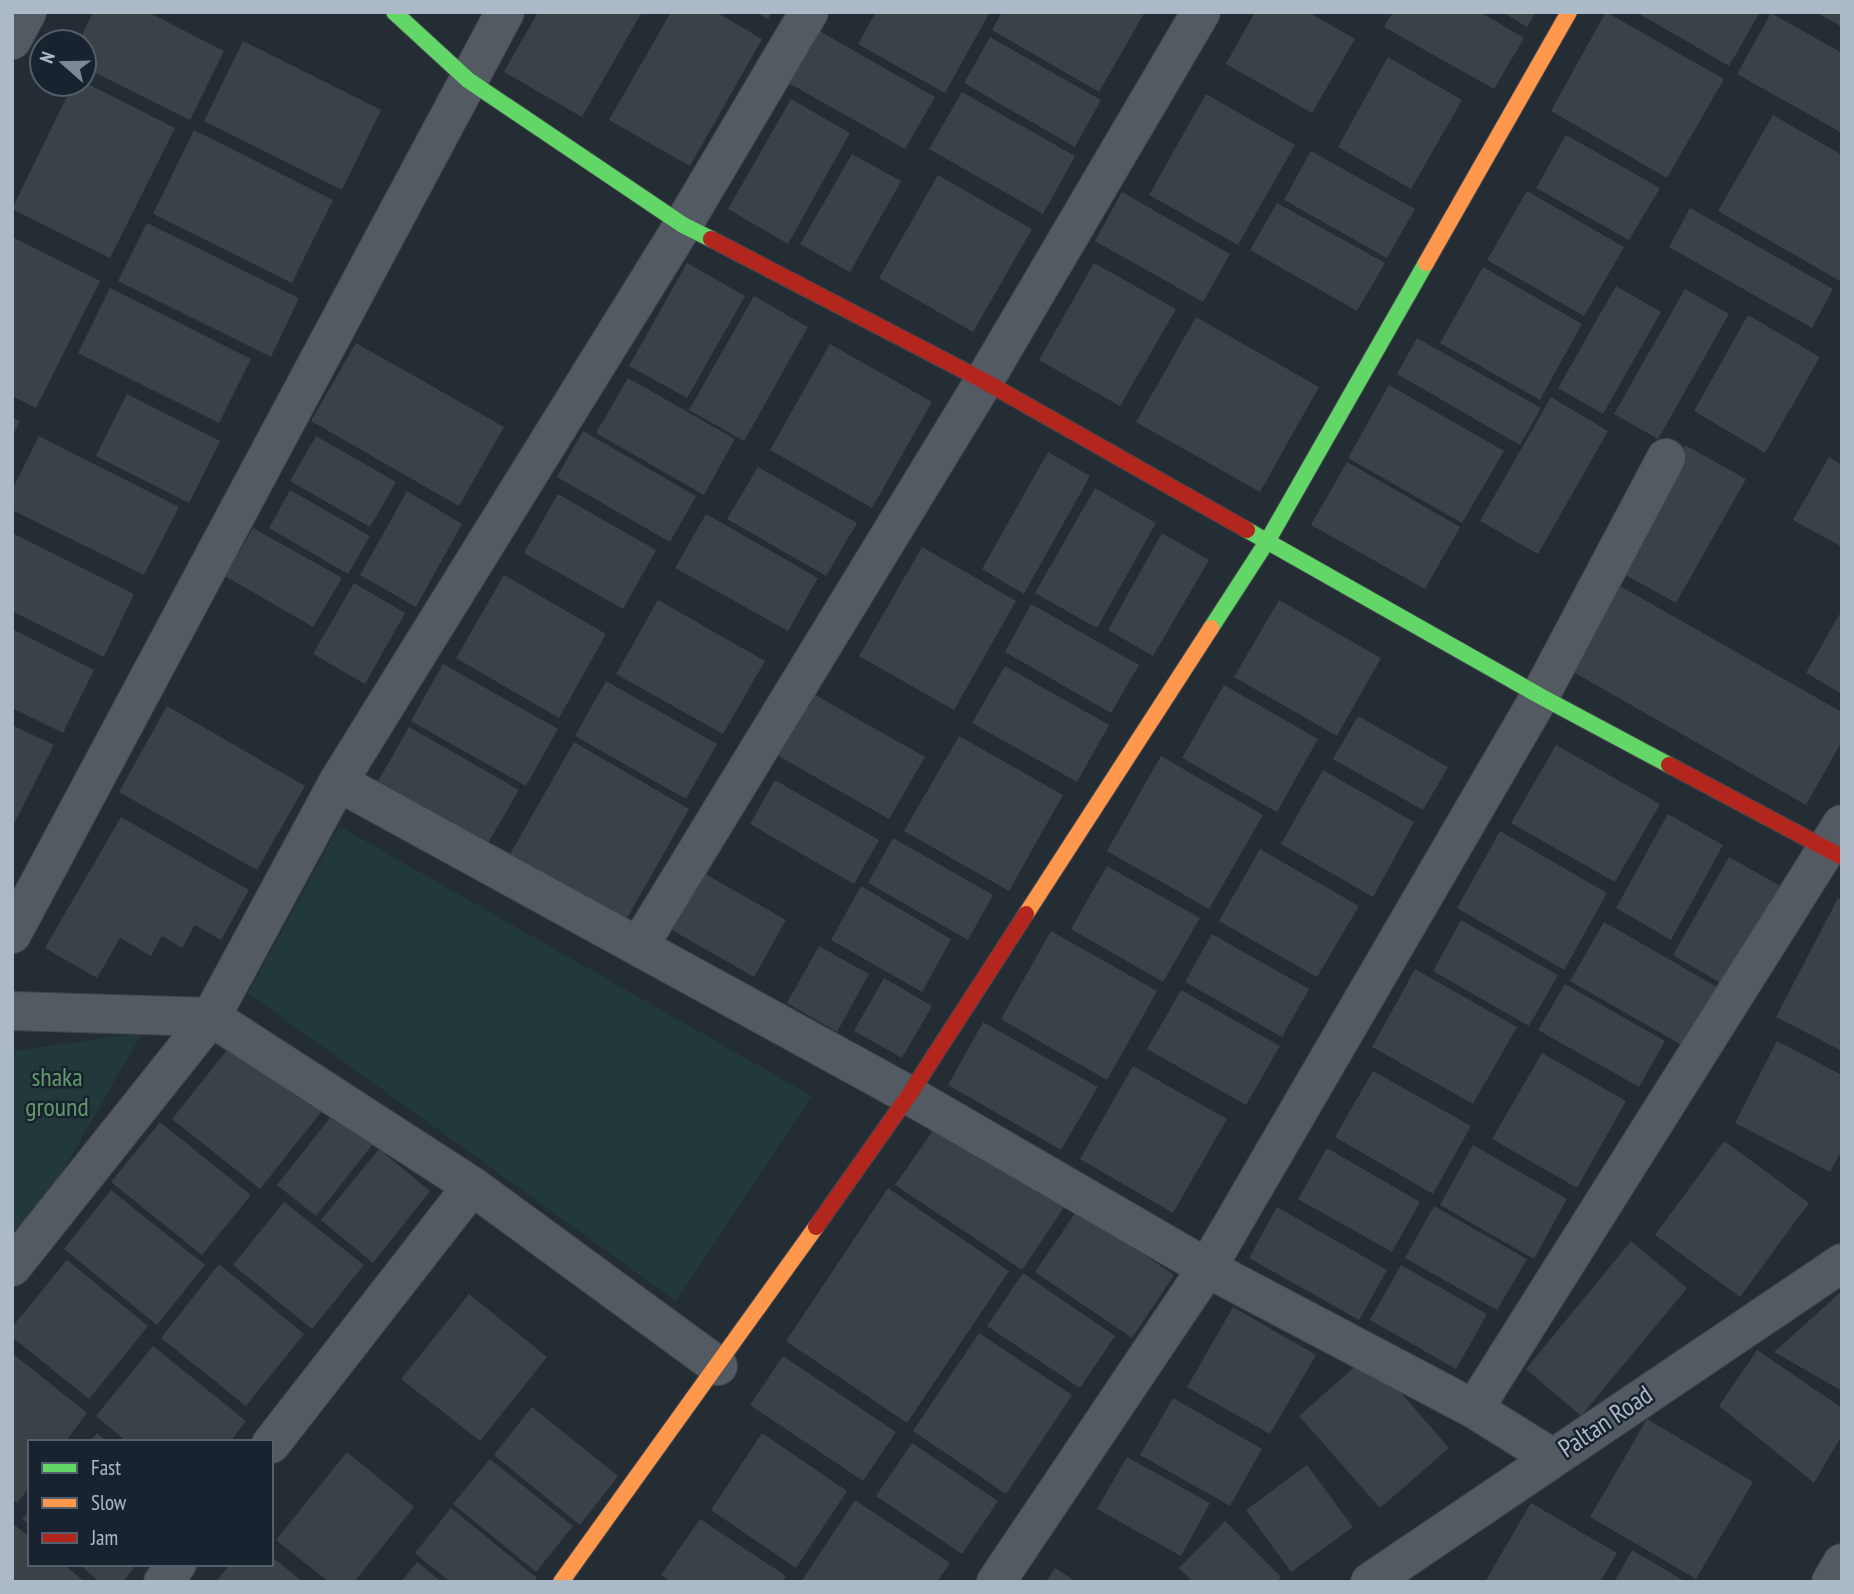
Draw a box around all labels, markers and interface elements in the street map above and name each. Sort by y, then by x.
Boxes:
north arrow [28,28,98,98]
text: N [34,48,60,66]
park label: shaka ground [25,1060,89,1123]
street label: Paltan Road [1552,1378,1658,1464]
legend [28,1440,273,1566]
text: Fast [91,1454,121,1481]
text: Slow [91,1489,127,1516]
text: Jam [90,1524,118,1551]

